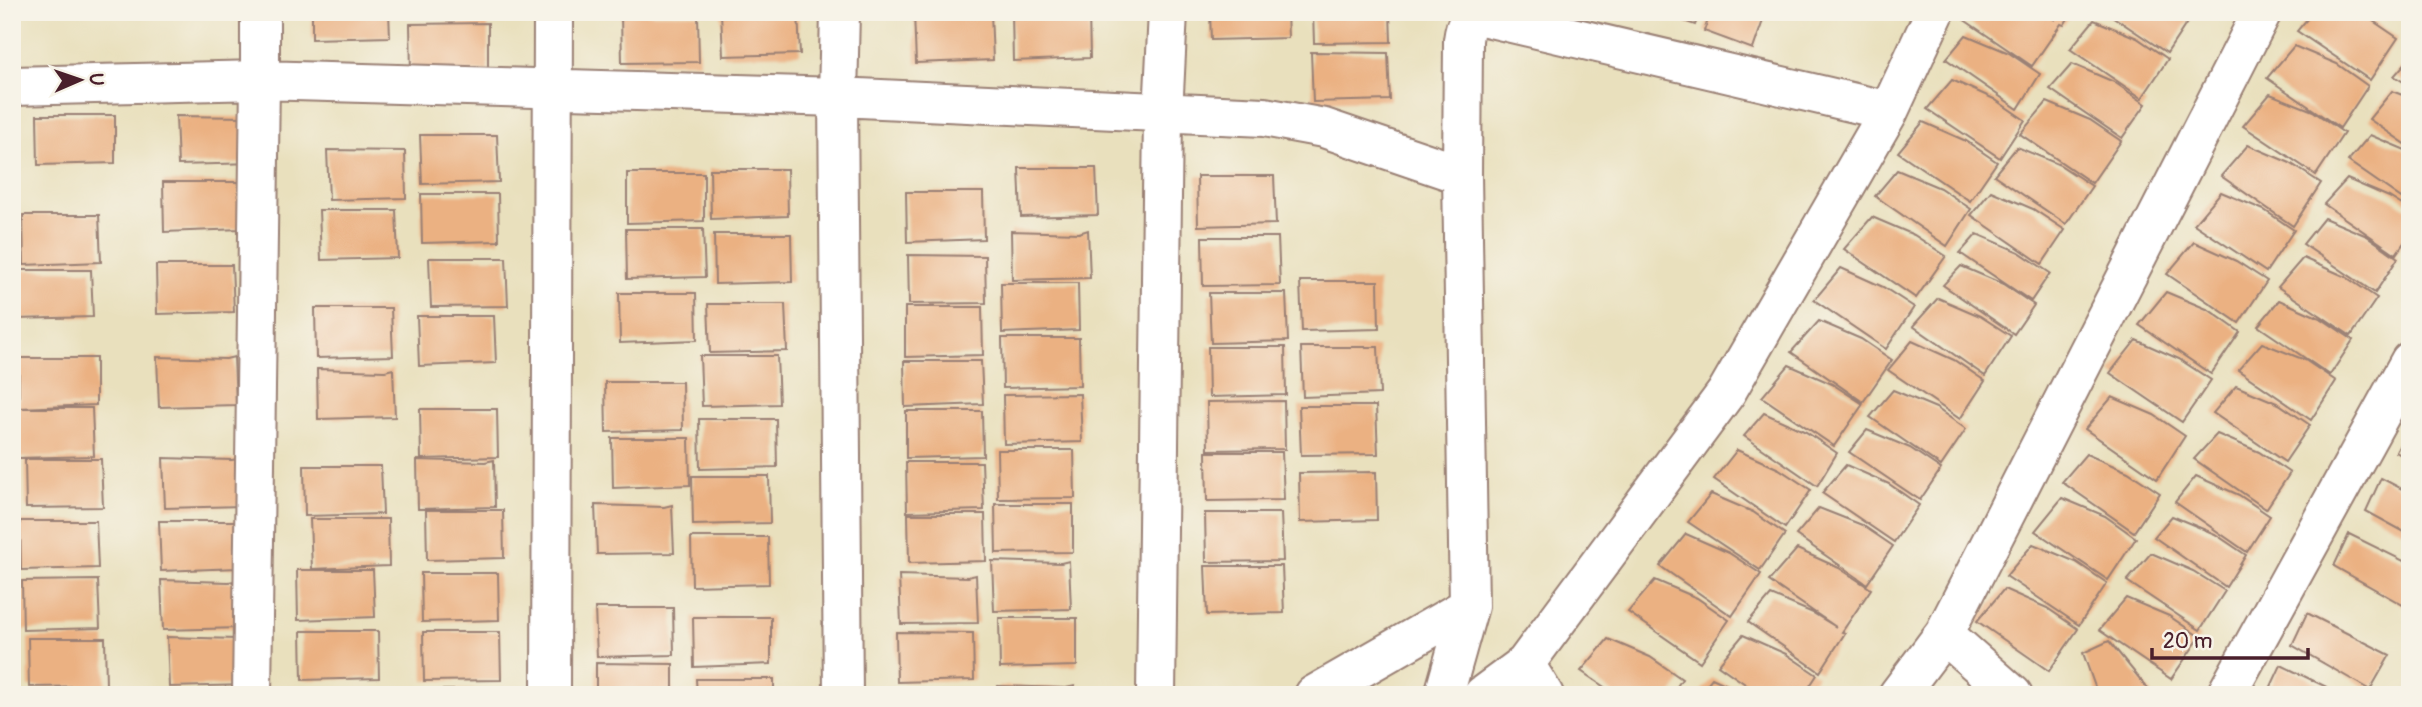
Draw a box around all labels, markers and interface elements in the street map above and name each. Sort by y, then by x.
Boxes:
north arrow [46,46,116,116]
text: U [84,73,108,86]
scale bar [2152,616,2308,660]
text: 20 m [2163,628,2212,655]

